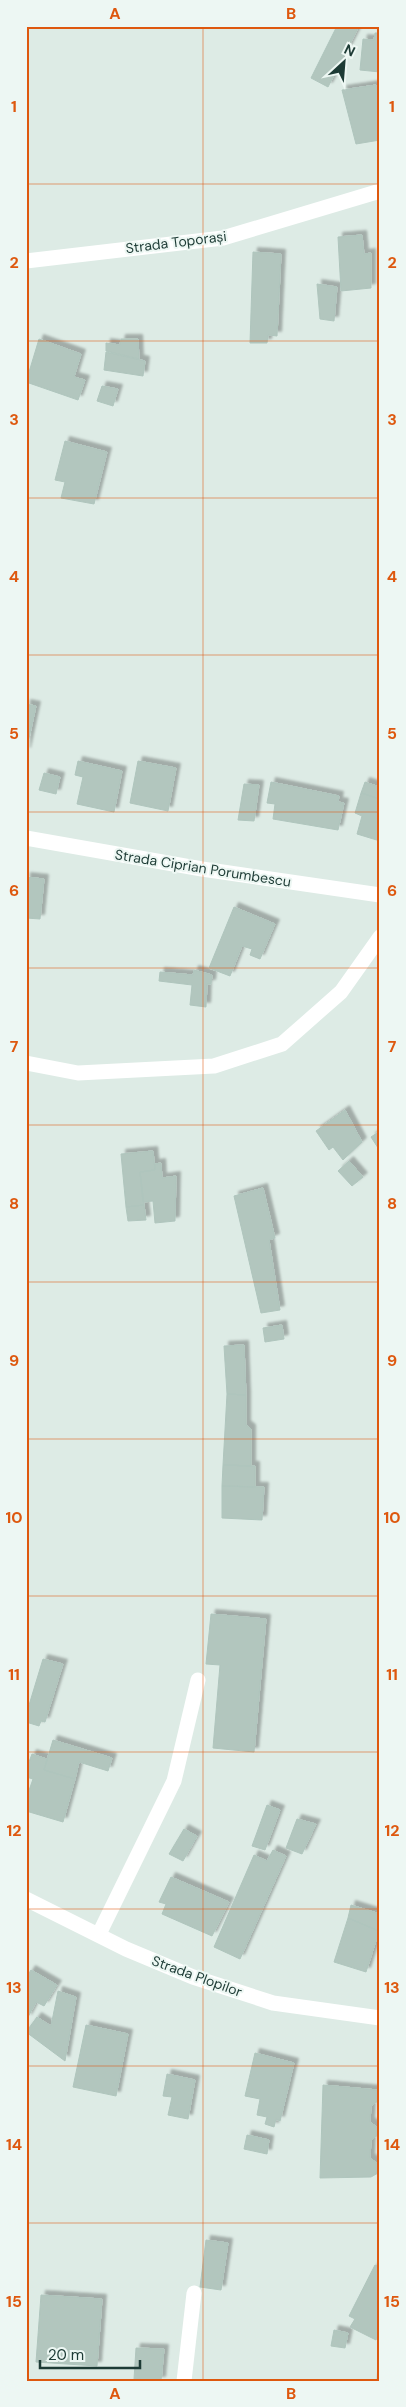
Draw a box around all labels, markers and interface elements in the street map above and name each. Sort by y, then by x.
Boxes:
text: A [109,3,121,24]
text: B [286,3,296,24]
north arrow [318,38,368,88]
text: N [341,40,358,61]
text: 1 [11,96,17,117]
text: 1 [389,96,395,117]
street label: Strada Toporași [124,227,228,257]
text: 2 [9,252,19,273]
text: 2 [387,252,397,273]
text: 3 [9,409,19,430]
text: 3 [387,409,397,430]
text: 4 [9,566,19,587]
text: 4 [387,566,397,587]
text: 5 [9,723,19,744]
text: 5 [387,723,397,744]
street label: Strada Ciprian Porumbescu [114,845,292,891]
text: 6 [9,880,19,901]
text: 6 [387,880,397,901]
text: 7 [10,1036,19,1057]
text: 7 [388,1036,397,1057]
text: 8 [9,1193,19,1214]
text: 8 [387,1193,397,1214]
text: 9 [9,1350,19,1371]
text: 9 [387,1350,397,1371]
text: 10 [5,1507,23,1528]
text: 10 [383,1507,401,1528]
text: 11 [8,1664,20,1685]
text: 11 [386,1664,398,1685]
text: 12 [6,1820,22,1841]
text: 12 [384,1820,400,1841]
street label: Strada Plopilor [149,1951,245,2001]
text: 13 [6,1977,22,1998]
text: 13 [384,1977,400,1998]
text: 14 [6,2134,22,2155]
text: 14 [384,2134,400,2155]
text: 15 [6,2291,22,2312]
text: 15 [384,2291,400,2312]
scale bar [40,2337,140,2369]
text: 20 m [48,2345,84,2365]
text: A [109,2383,121,2404]
text: B [286,2383,296,2404]

